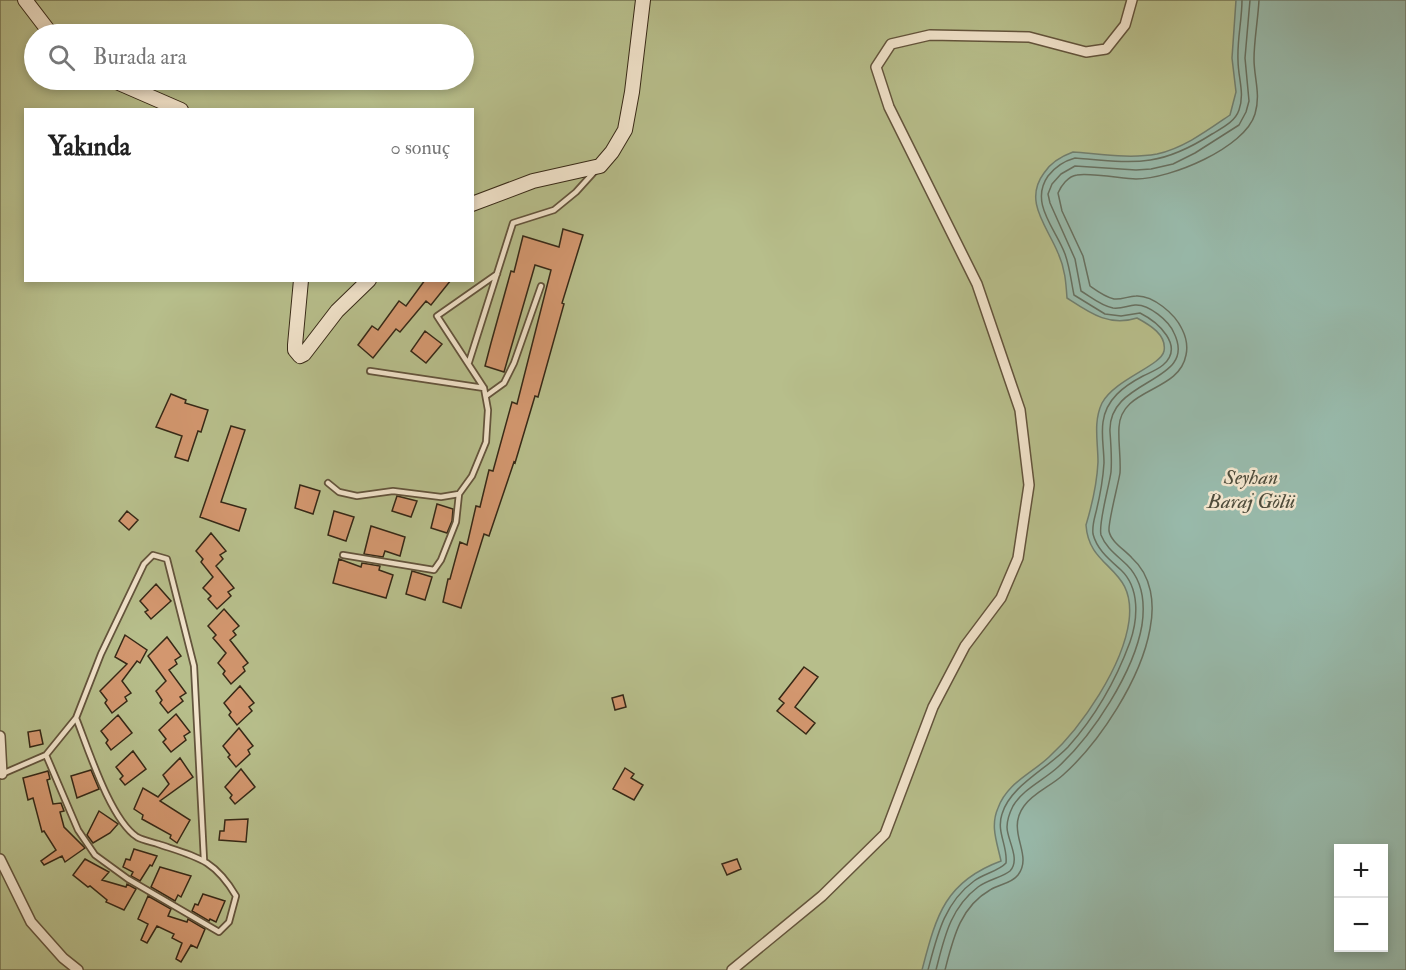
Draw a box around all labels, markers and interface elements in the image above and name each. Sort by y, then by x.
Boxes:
search box [24,24,474,90]
icon: search [45,41,78,74]
text: Burada ara [93,43,187,71]
text: Yakında [48,131,130,163]
text: 0 sonuç [390,135,450,160]
water label: Seyhan Baraj Gölü [1206,464,1296,515]
map controls [1334,844,1388,952]
button: + [1334,844,1388,898]
button: − [1334,898,1388,952]

